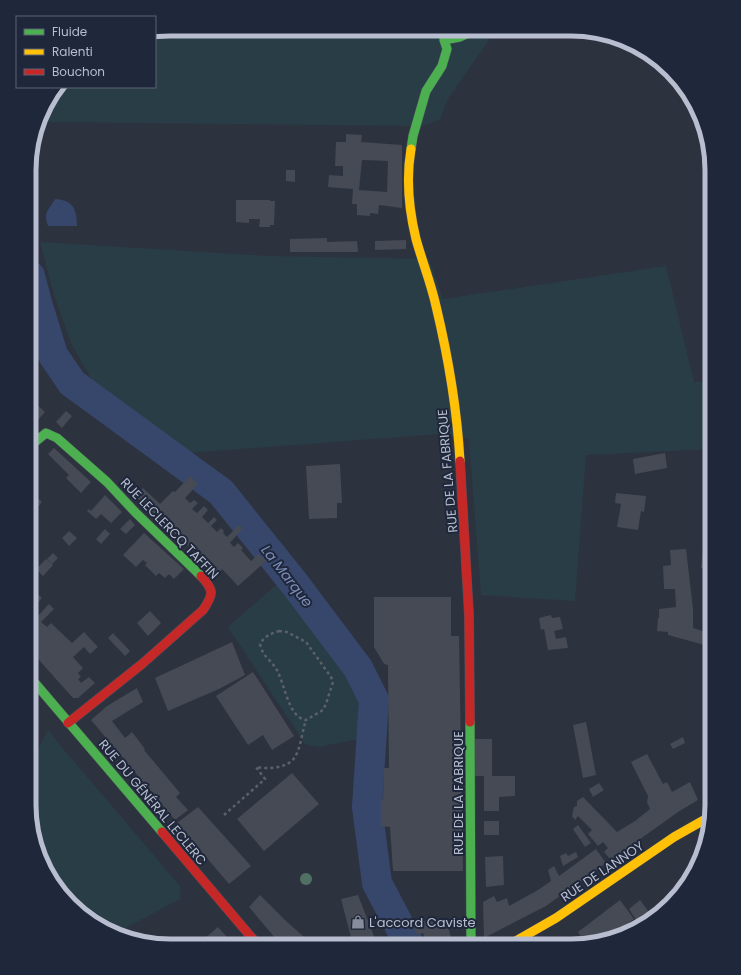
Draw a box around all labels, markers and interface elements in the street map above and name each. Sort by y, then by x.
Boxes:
legend [16,16,156,88]
text: Fluide [52,23,87,40]
text: Ralenti [52,43,93,60]
text: Bouchon [52,63,105,80]
street label: RUE DE LA FABRIQUE [433,408,462,534]
street label: RUE LECLERCQ TAFFIN [116,473,223,583]
water label: La Marque [256,541,318,611]
street label: RUE DE LA FABRIQUE [449,731,468,855]
street label: RUE DU GÉNÉRAL LECLERC [94,735,211,869]
street label: RUE DE LANNOY [557,836,648,906]
place label: L'accord Caviste [369,913,476,932]
shop icon: L'accord Caviste [350,914,366,930]

